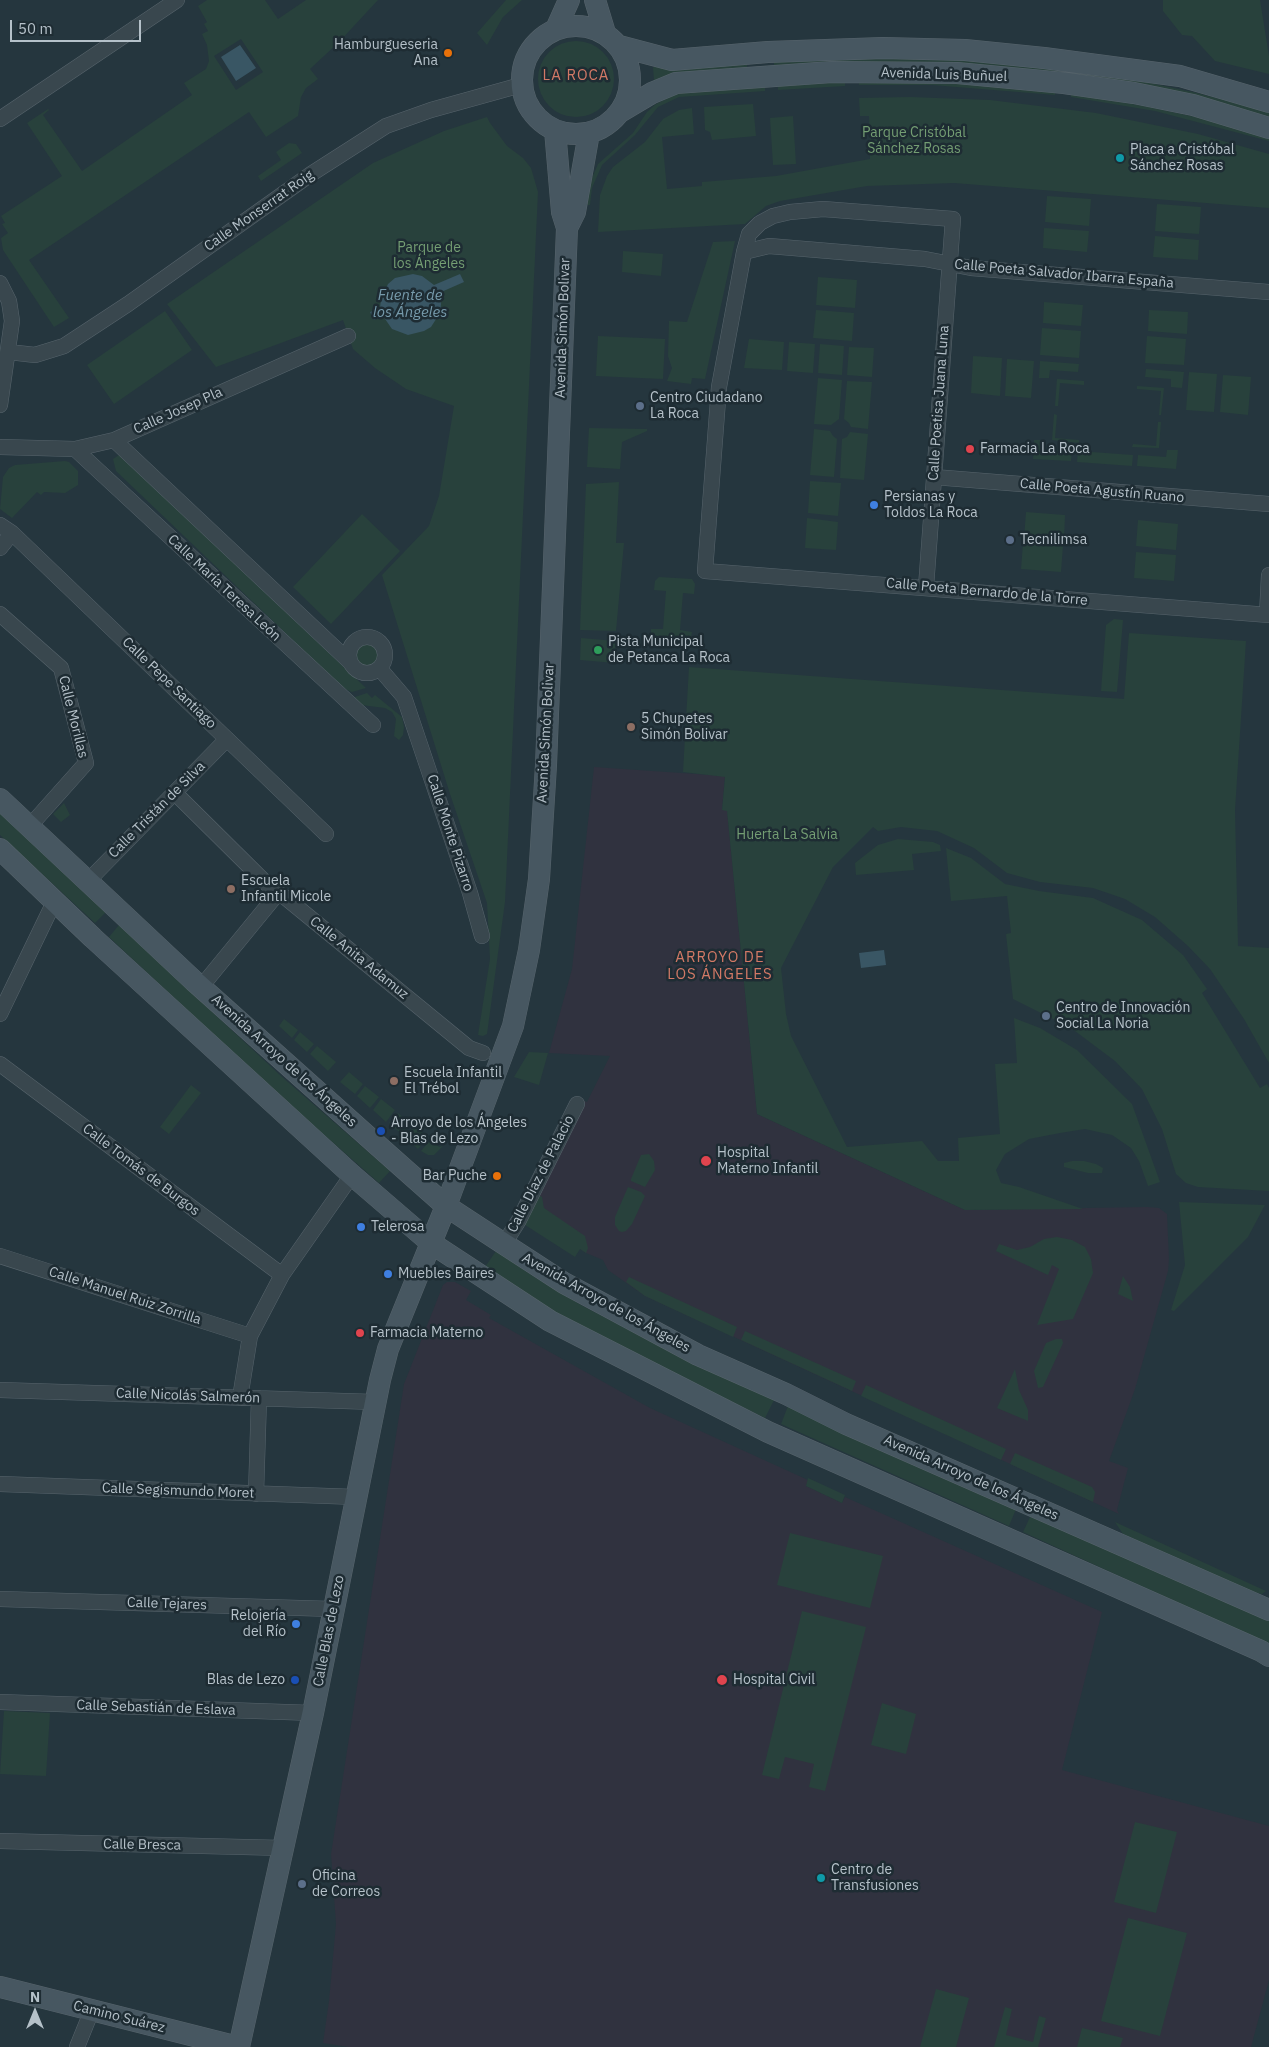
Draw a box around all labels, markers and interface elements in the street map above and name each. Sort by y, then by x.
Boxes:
scale bar [12,10,144,42]
text: 50 m [18,19,53,38]
place label: Hamburgueseria Ana [334,37,438,70]
marker: Hamburgueseria Ana [442,47,454,59]
street label: Avenida Luis Buñuel [881,64,1007,86]
district label: LA ROCA [542,67,610,85]
park label: Parque Cristóbal Sánchez Rosas [862,125,966,158]
place label: Placa a Cristóbal Sánchez Rosas [1130,142,1235,174]
marker: Placa a Cristóbal Sánchez Rosas [1114,152,1126,164]
street label: Calle Monserrat Roig [201,167,317,255]
park label: Parque de los Ángeles [393,240,465,272]
street label: Calle Poeta Salvador Ibarra España [954,256,1174,292]
street label: Avenida Simón Bolivar [552,258,574,398]
water label: Fuente de los Ángeles [373,287,447,322]
street label: Calle Poetisa Juana Luna [925,325,953,481]
street label: Calle Josep Pla [131,384,225,438]
place label: Centro Ciudadano La Roca [650,390,763,422]
marker: Centro Ciudadano La Roca [634,400,646,412]
place label: Farmacia La Roca [980,441,1090,457]
marker: Farmacia La Roca [964,443,976,455]
street label: Calle Poeta Agustín Ruano [1019,475,1185,507]
place label: Persianas y Toldos La Roca [884,489,978,522]
marker: Persianas y Toldos La Roca [868,499,880,511]
street label: Calle María Teresa León [164,531,284,645]
place label: Tecnilimsa [1020,532,1087,548]
marker: Tecnilimsa [1004,534,1016,546]
street label: Calle Poeta Bernardo de la Torre [885,575,1089,609]
street label: Calle Pepe Santiago [118,634,220,732]
place label: Pista Municipal de Petanca La Roca [608,634,730,666]
marker: Pista Municipal de Petanca La Roca [592,644,604,656]
street label: Avenida Simón Bolivar [534,663,558,803]
street label: Calle Morillas [55,674,91,760]
place label: 5 Chupetes Simón Bolivar [641,711,728,744]
marker: 5 Chupetes Simón Bolivar [625,721,637,733]
street label: Calle Tristán de Silva [105,758,209,862]
street label: Calle Monte Pizarro [423,773,477,893]
park label: Huerta La Salvia [736,827,838,843]
place label: Escuela Infantil Micole [241,873,331,906]
marker: Escuela Infantil Micole [225,883,237,895]
street label: Calle Anita Adamuz [306,913,412,1003]
district label: ARROYO DE LOS ÁNGELES [666,949,774,984]
street label: Avenida Arroyo de los Ángeles [208,991,360,1131]
place label: Centro de Innovación Social La Noria [1056,1000,1190,1032]
marker: Centro de Innovación Social La Noria [1040,1010,1052,1022]
place label: Escuela Infantil El Trébol [404,1065,502,1098]
marker: Escuela Infantil El Trébol [388,1075,400,1087]
street label: Calle Díaz de Palacio [504,1113,578,1235]
place label: Arroyo de los Ángeles - Blas de Lezo [391,1115,527,1148]
street label: Calle Tomás de Burgos [79,1120,203,1220]
marker: Arroyo de los Ángeles - Blas de Lezo [375,1125,387,1137]
place label: Hospital Materno Infantil [717,1145,818,1178]
marker: Hospital Materno Infantil [699,1154,713,1168]
place label: Bar Puche [423,1168,487,1184]
marker: Bar Puche [491,1170,503,1182]
place label: Telerosa [371,1219,424,1235]
marker: Telerosa [355,1221,367,1233]
street label: Avenida Arroyo de los Ángeles [519,1250,693,1356]
street label: Calle Manuel Ruiz Zorrilla [47,1263,203,1329]
place label: Muebles Baires [398,1266,494,1282]
marker: Muebles Baires [382,1268,394,1280]
place label: Farmacia Materno [370,1325,483,1341]
marker: Farmacia Materno [354,1327,366,1339]
street label: Calle Nicolás Salmerón [116,1385,260,1407]
street label: Avenida Arroyo de los Ángeles [881,1432,1061,1524]
street label: Calle Segismundo Moret [102,1480,254,1502]
street label: Calle Blas de Lezo [310,1574,348,1688]
street label: Calle Tejares [127,1594,207,1614]
place label: Relojería del Río [231,1608,286,1640]
marker: Relojería del Río [290,1618,302,1630]
place label: Blas de Lezo [207,1672,285,1688]
place label: Hospital Civil [733,1672,815,1688]
marker: Hospital Civil [715,1673,729,1687]
marker: Blas de Lezo [289,1674,301,1686]
street label: Calle Sebastián de Eslava [76,1697,236,1719]
street label: Calle Bresca [103,1836,181,1854]
place label: Centro de Transfusiones [831,1862,919,1894]
place label: Oficina de Correos [312,1868,380,1900]
marker: Centro de Transfusiones [815,1872,827,1884]
marker: Oficina de Correos [296,1878,308,1890]
north arrow [10,1987,60,2037]
text: N [30,1988,40,2006]
street label: Camino Suárez [71,1998,167,2036]

